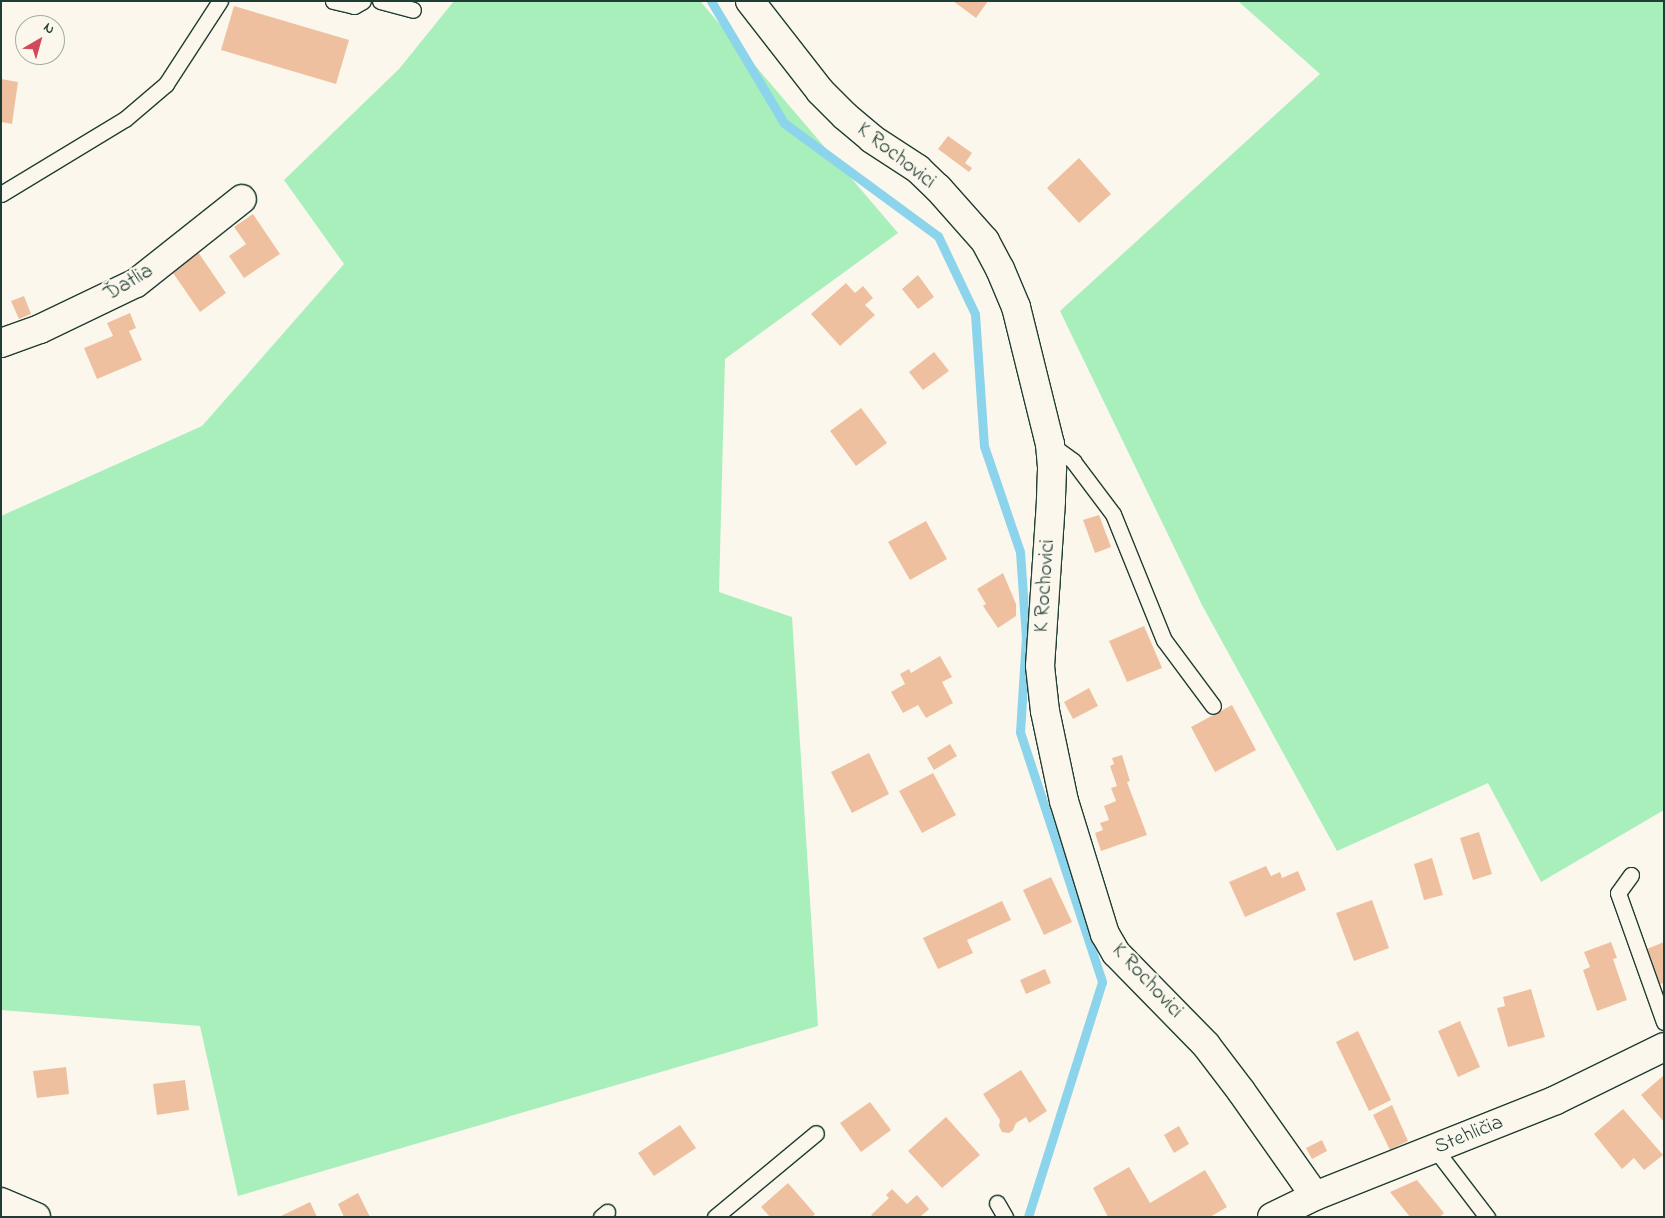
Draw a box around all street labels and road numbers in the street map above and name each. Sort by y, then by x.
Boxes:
street label: K Rochovici [852,117,940,195]
street label: Ďatlia [100,259,158,307]
street label: K Rochovici [1029,539,1061,633]
street label: K Rochovici [1106,938,1188,1024]
street label: Stehličia [1431,1110,1507,1160]

